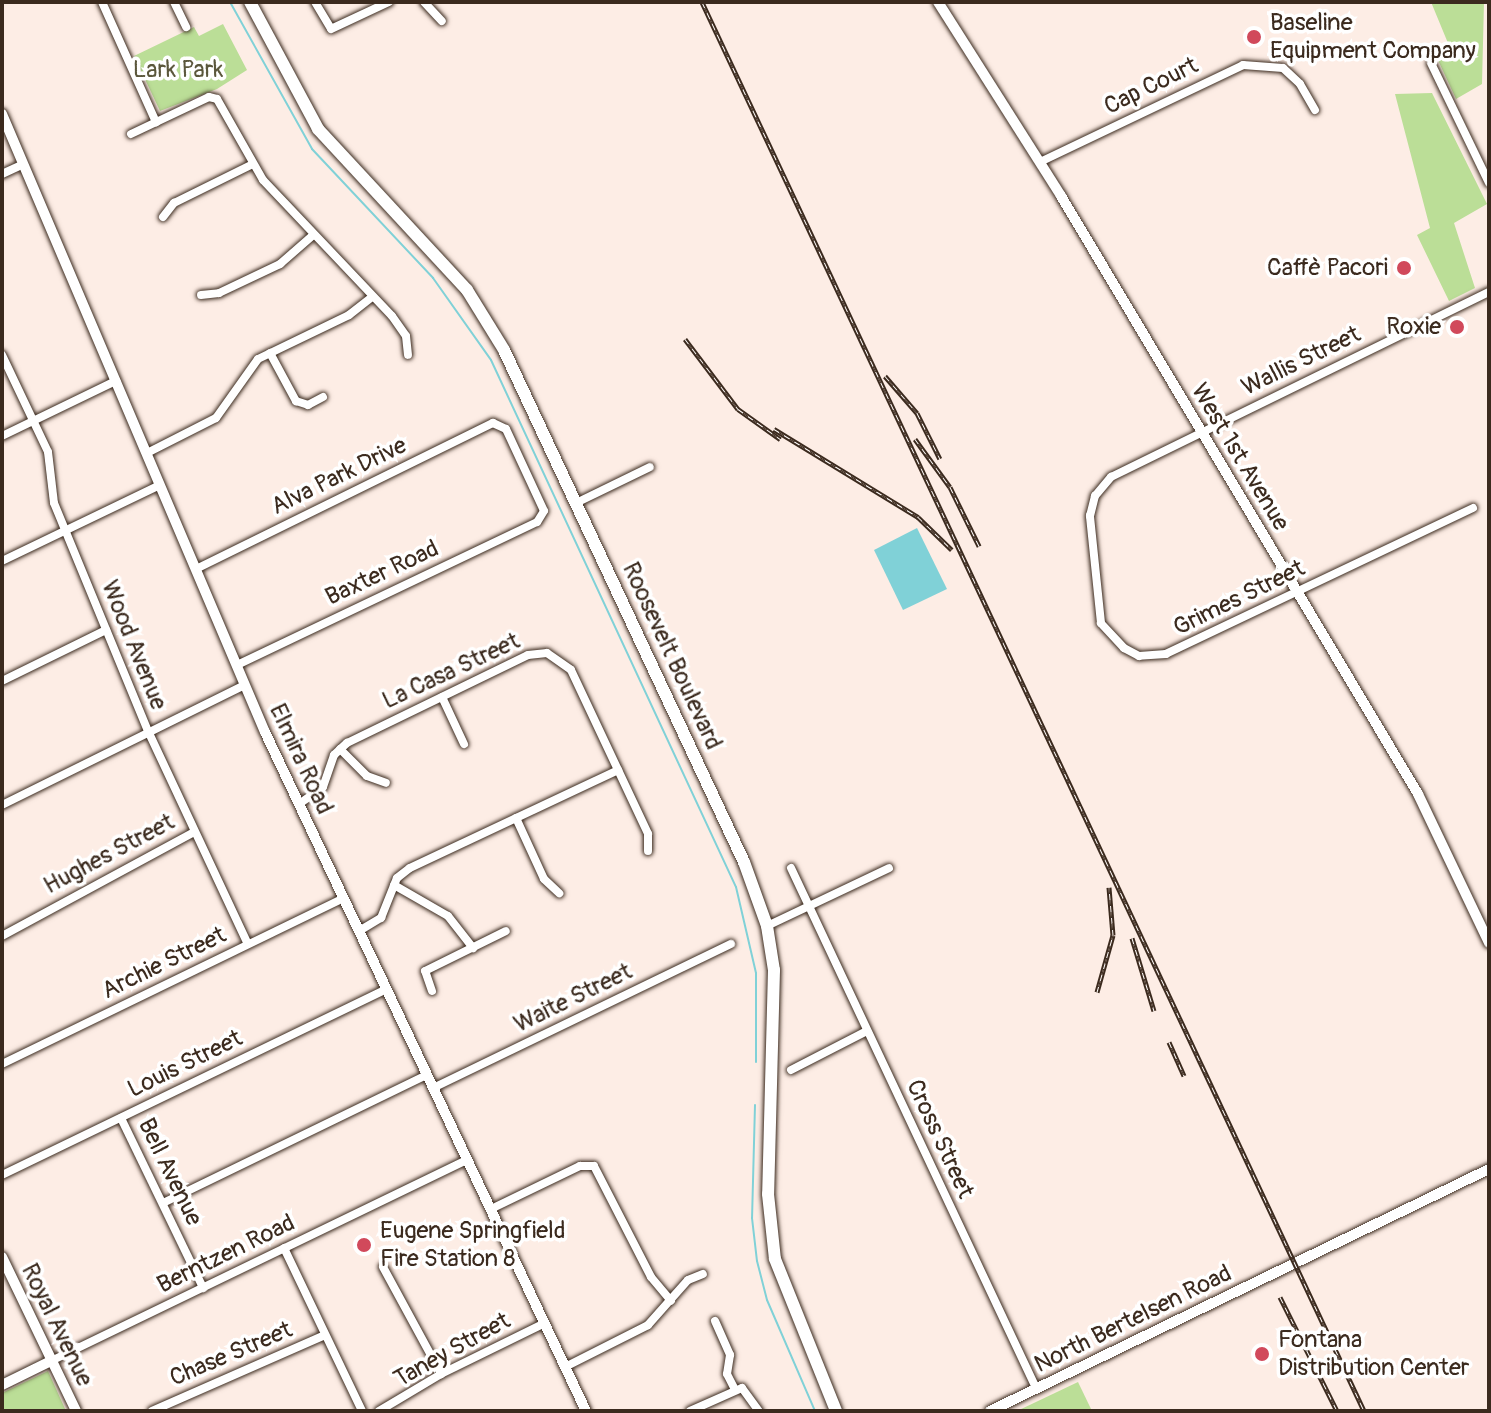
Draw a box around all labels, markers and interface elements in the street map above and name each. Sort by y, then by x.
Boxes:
place label: Baseline Equipment Company [1270,9,1476,65]
marker: Baseline Equipment Company [1245,28,1263,46]
street label: Cap Court [1100,51,1202,121]
park label: Lark Park [133,56,223,84]
place label: Caffè Pacori [1267,254,1388,282]
marker: Caffè Pacori [1395,259,1413,277]
place label: Roxie [1386,313,1441,341]
marker: Roxie [1448,318,1466,336]
street label: Wallis Street [1237,320,1365,402]
street label: West 1st Avenue [1185,378,1295,536]
street label: Alva Park Drive [267,431,411,521]
street label: Baxter Road [321,534,443,612]
street label: Grimes Street [1169,554,1309,642]
street label: Roosevelt Boulevard [616,558,728,754]
street label: Wood Avenue [95,576,173,714]
street label: La Casa Street [378,627,524,715]
street label: Elmira Road [263,699,339,819]
street label: Hughes Street [39,808,179,900]
street label: Archie Street [97,921,231,1005]
street label: Waite Street [509,957,637,1039]
street label: Louis Street [123,1024,247,1104]
street label: Cross Street [900,1075,980,1203]
street label: Bell Avenue [132,1114,208,1230]
street label: Berntzen Road [153,1208,299,1300]
place label: Eugene Springfield Fire Station 8 [380,1217,565,1273]
marker: Eugene Springfield Fire Station 8 [355,1236,373,1254]
street label: Royal Avenue [15,1259,99,1391]
street label: North Bertelsen Road [1030,1259,1236,1379]
street label: Taney Street [389,1306,515,1394]
street label: Chase Street [166,1315,296,1393]
place label: Fontana Distribution Center [1278,1326,1469,1382]
marker: Fontana Distribution Center [1253,1345,1271,1363]

